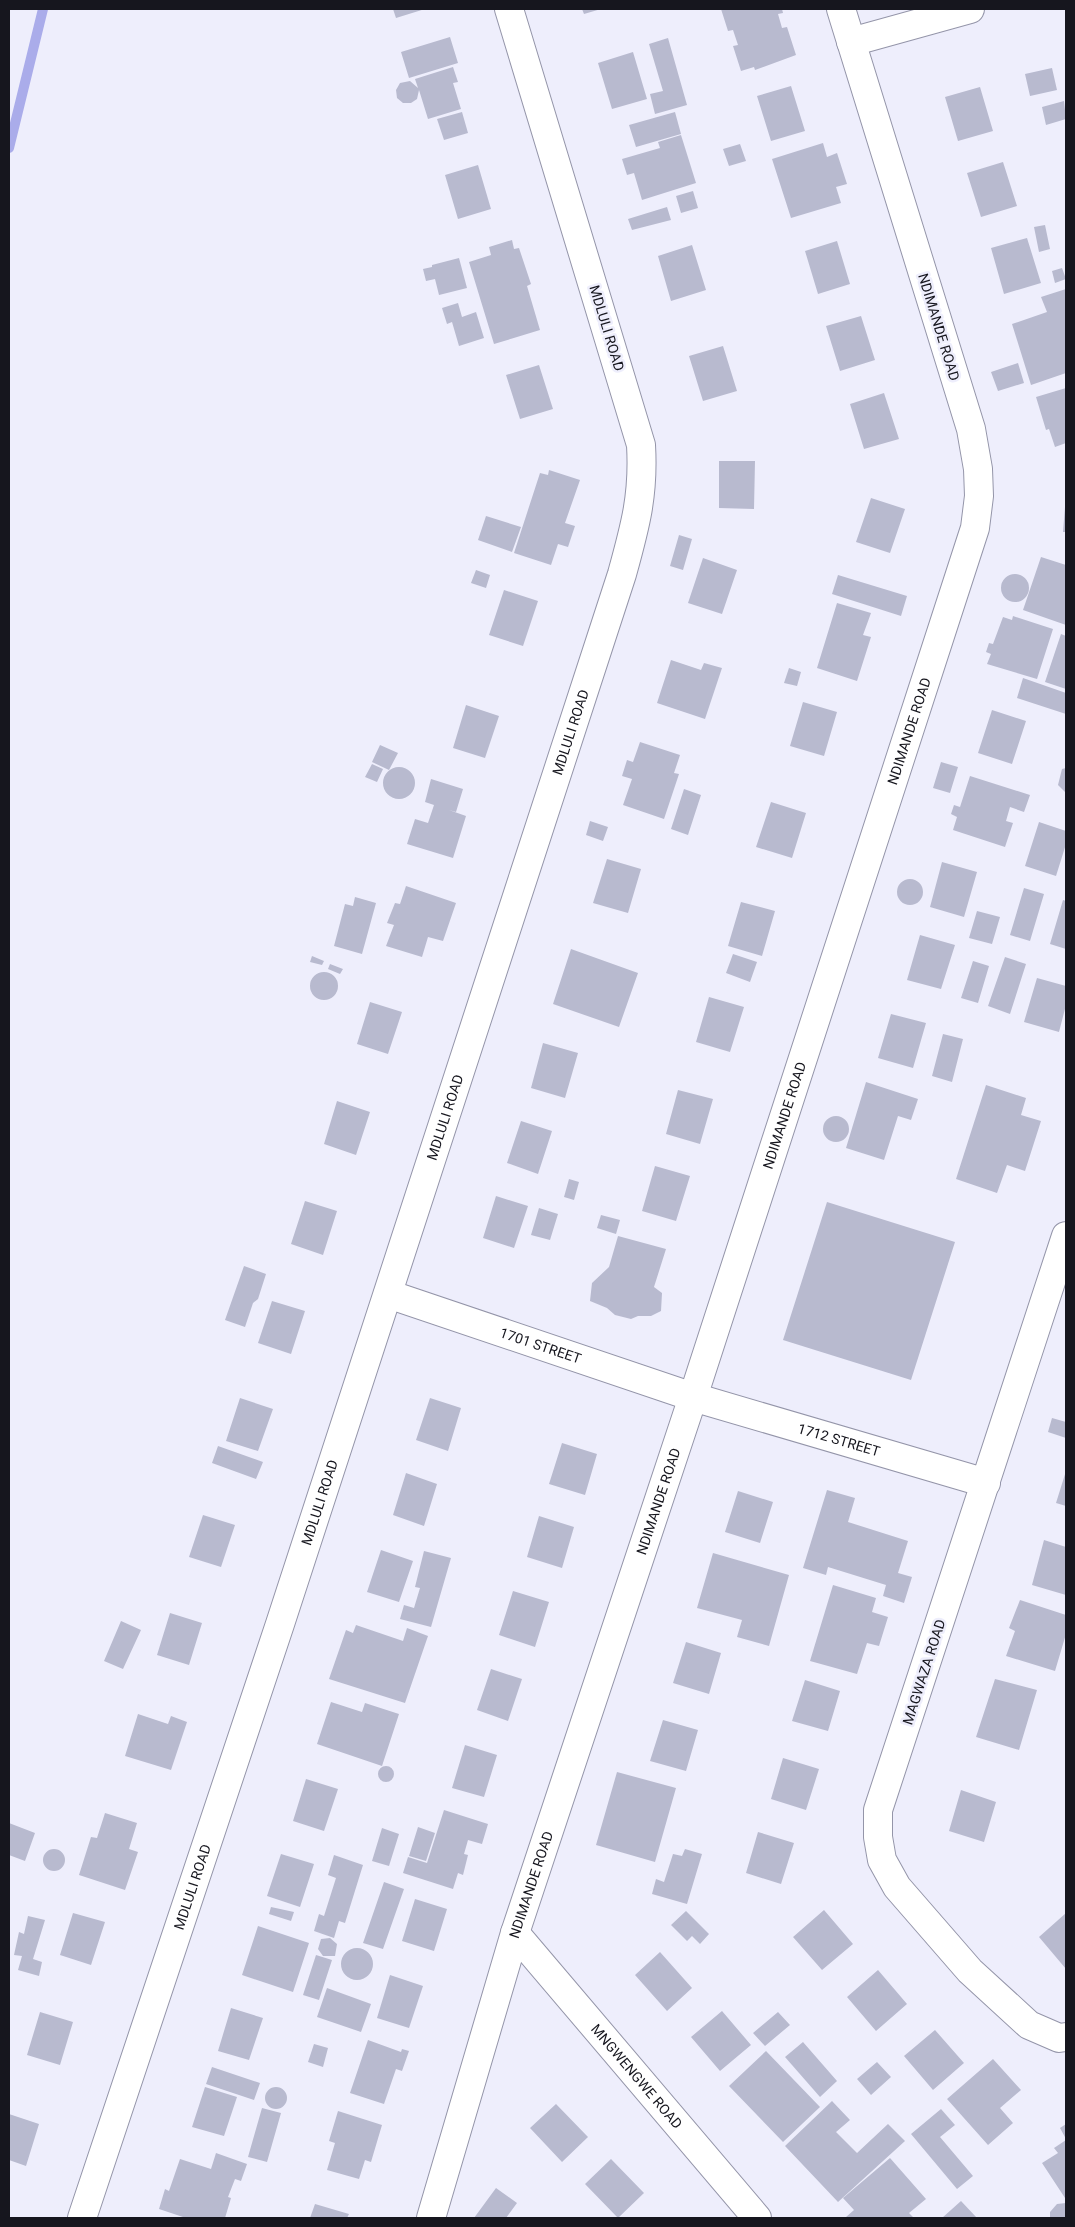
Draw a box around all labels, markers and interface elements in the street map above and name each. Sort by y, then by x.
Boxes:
street label: NDIMANDE ROAD [915,271,963,383]
street label: MDLULI ROAD [586,283,628,373]
street label: NDIMANDE ROAD [884,676,934,787]
street label: MDLULI ROAD [549,687,592,777]
street label: NDIMANDE ROAD [760,1060,809,1171]
street label: MDLULI ROAD [424,1073,466,1162]
street label: 1701 STREET [498,1324,584,1367]
street label: 1712 STREET [796,1420,882,1460]
street label: NDIMANDE ROAD [633,1446,684,1557]
street label: MDLULI ROAD [298,1458,341,1547]
street label: MAGWAZA ROAD [899,1617,949,1727]
street label: NDIMANDE ROAD [506,1829,556,1940]
street label: MDLULI ROAD [171,1842,214,1932]
street label: MNGWENGWE ROAD [588,2021,686,2132]

